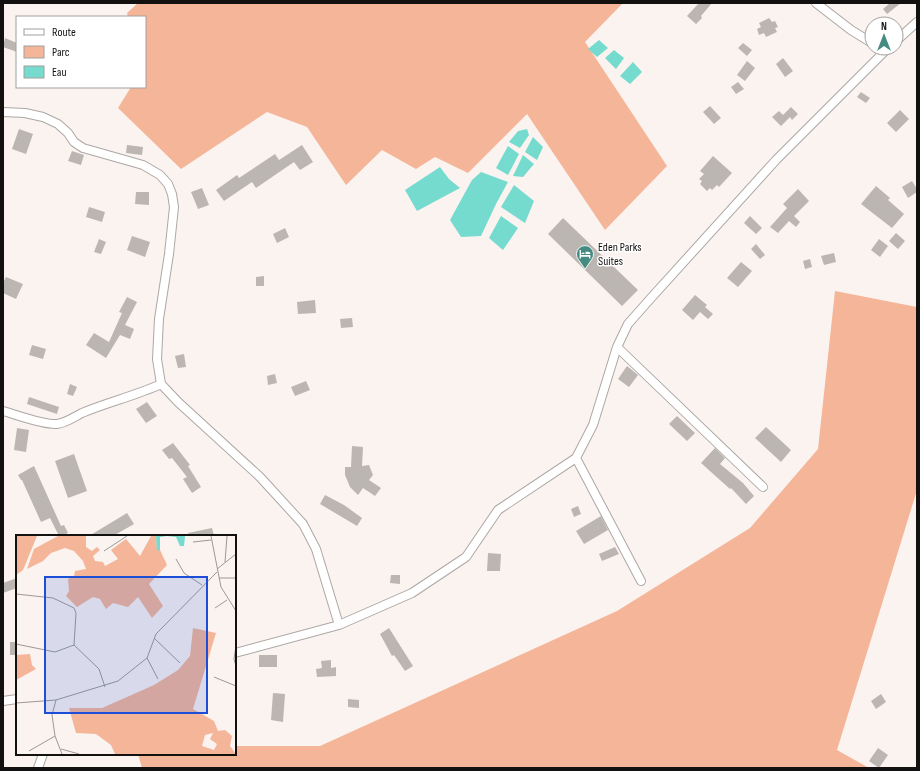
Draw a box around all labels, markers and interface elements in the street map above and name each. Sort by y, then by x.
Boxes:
legend [16,16,146,88]
north arrow [864,16,904,56]
text: N [881,20,887,33]
text: Route [52,25,76,40]
text: Parc [52,45,70,60]
text: Eau [52,65,66,80]
place label: Eden Parks Suites [598,240,641,269]
hotel icon: Eden Parks Suites [575,244,595,269]
inset map [16,535,236,755]

